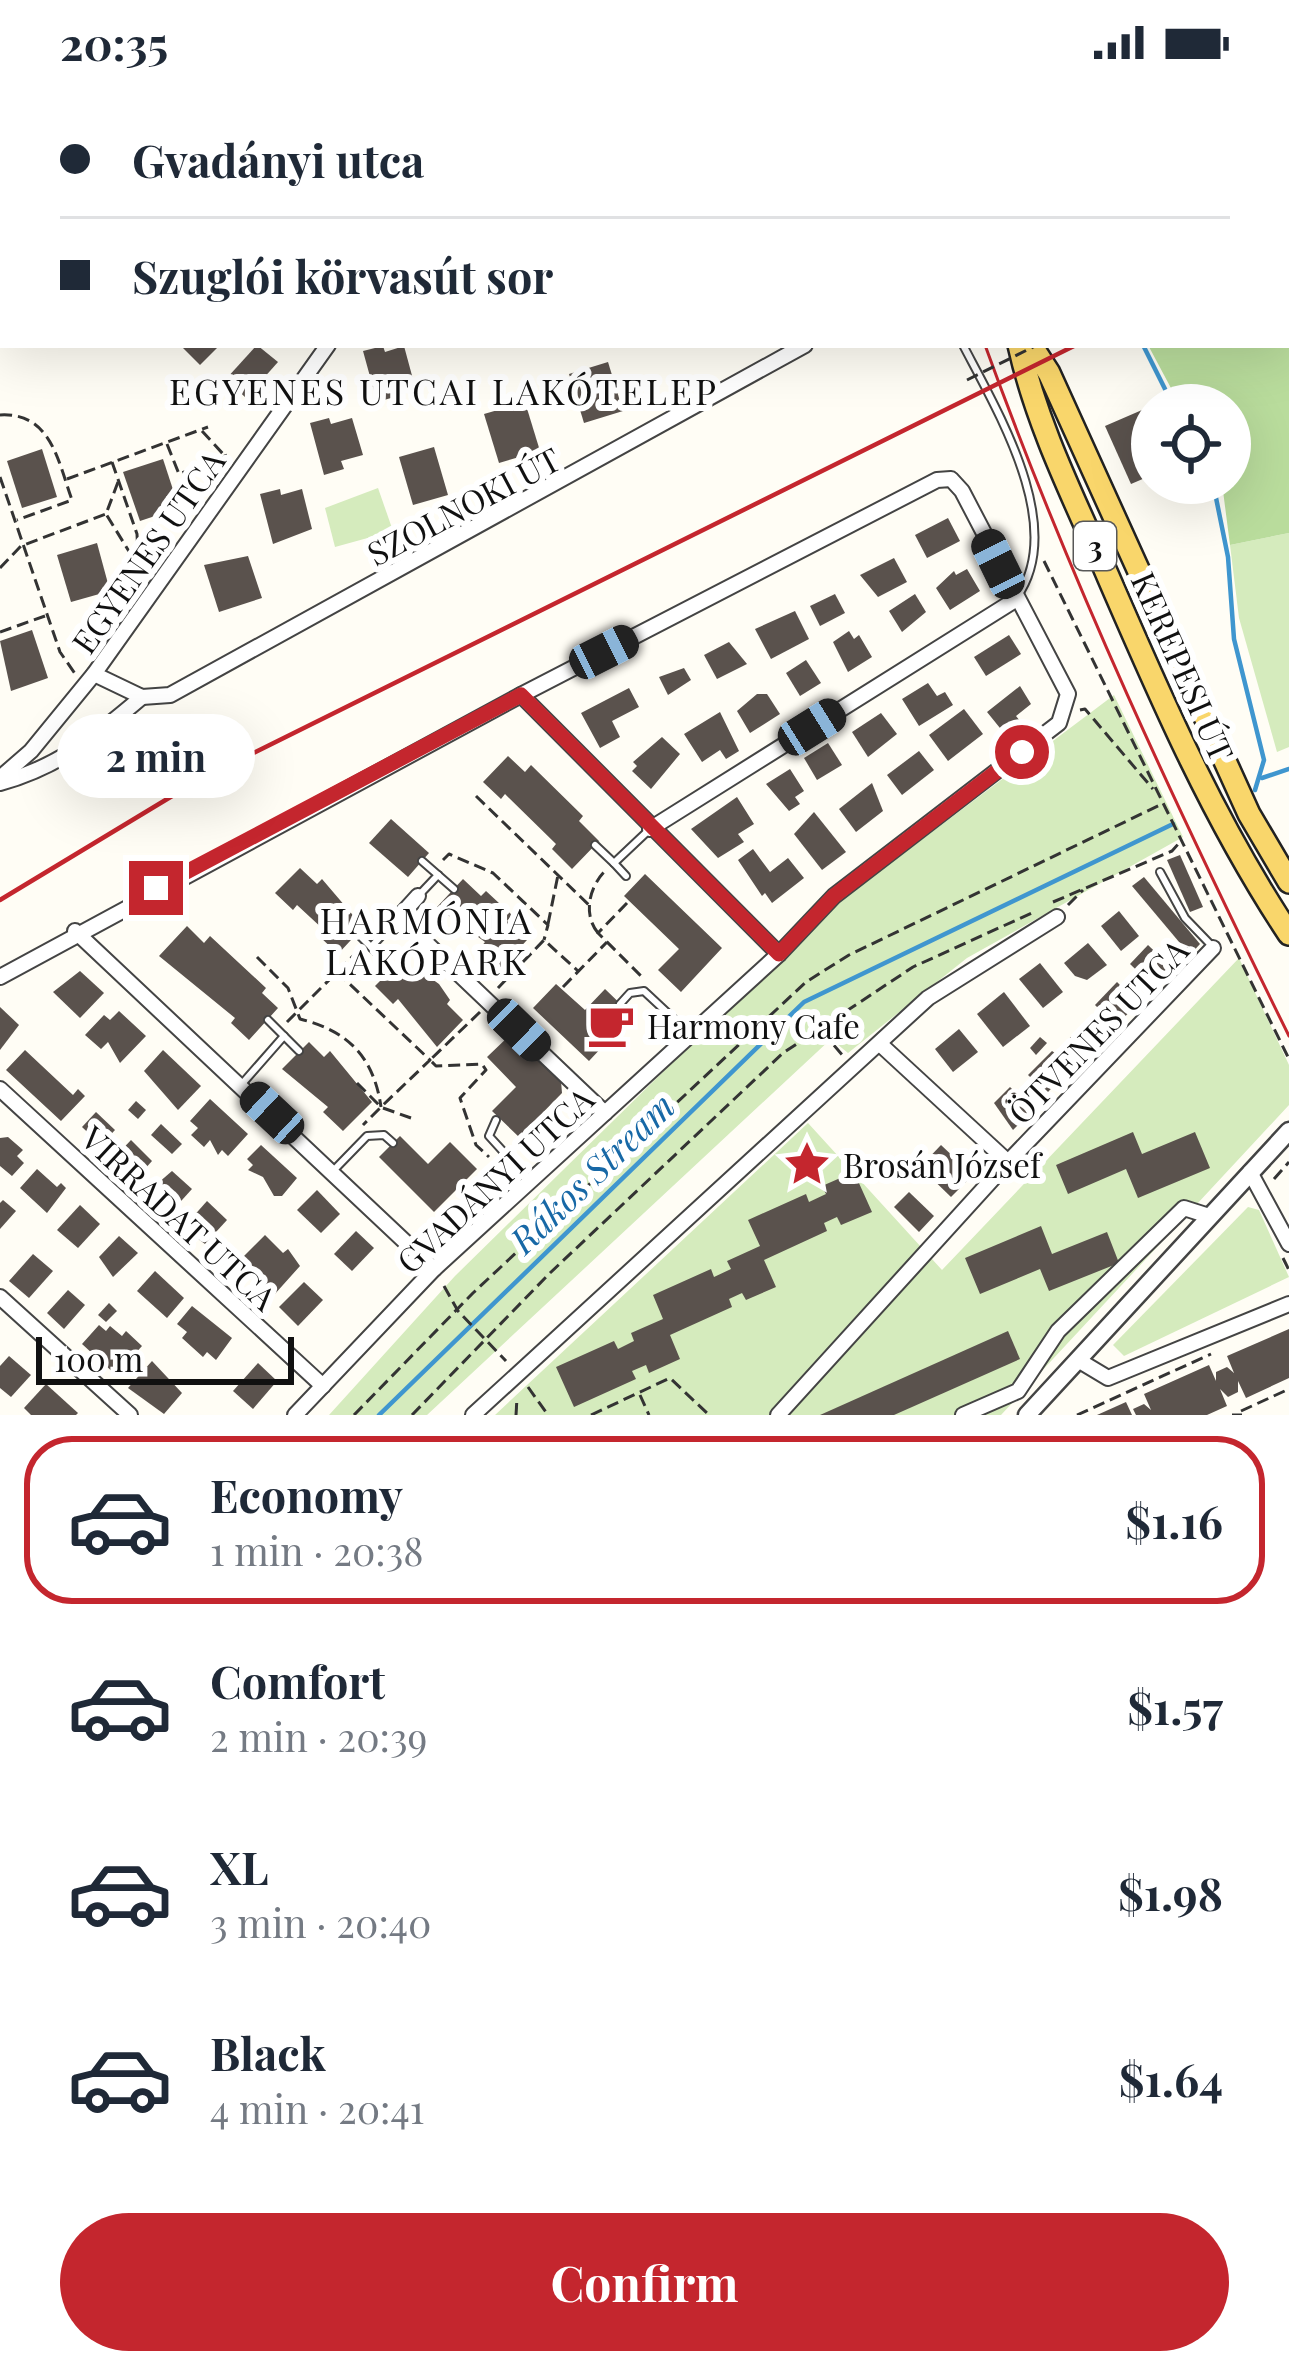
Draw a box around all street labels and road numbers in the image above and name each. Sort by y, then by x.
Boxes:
street label: SZOLNOKI ÚT [359,436,567,574]
street label: EGYENES UTCA [60,440,234,661]
road number: 3 [1074,522,1116,570]
street label: KEREPESI ÚT [1123,564,1245,768]
street label: ÖTVENES UTCA [997,928,1197,1132]
street label: GVADÁNYI UTCA [386,1076,602,1282]
street label: VIRRADAT UTCA [72,1114,287,1319]

